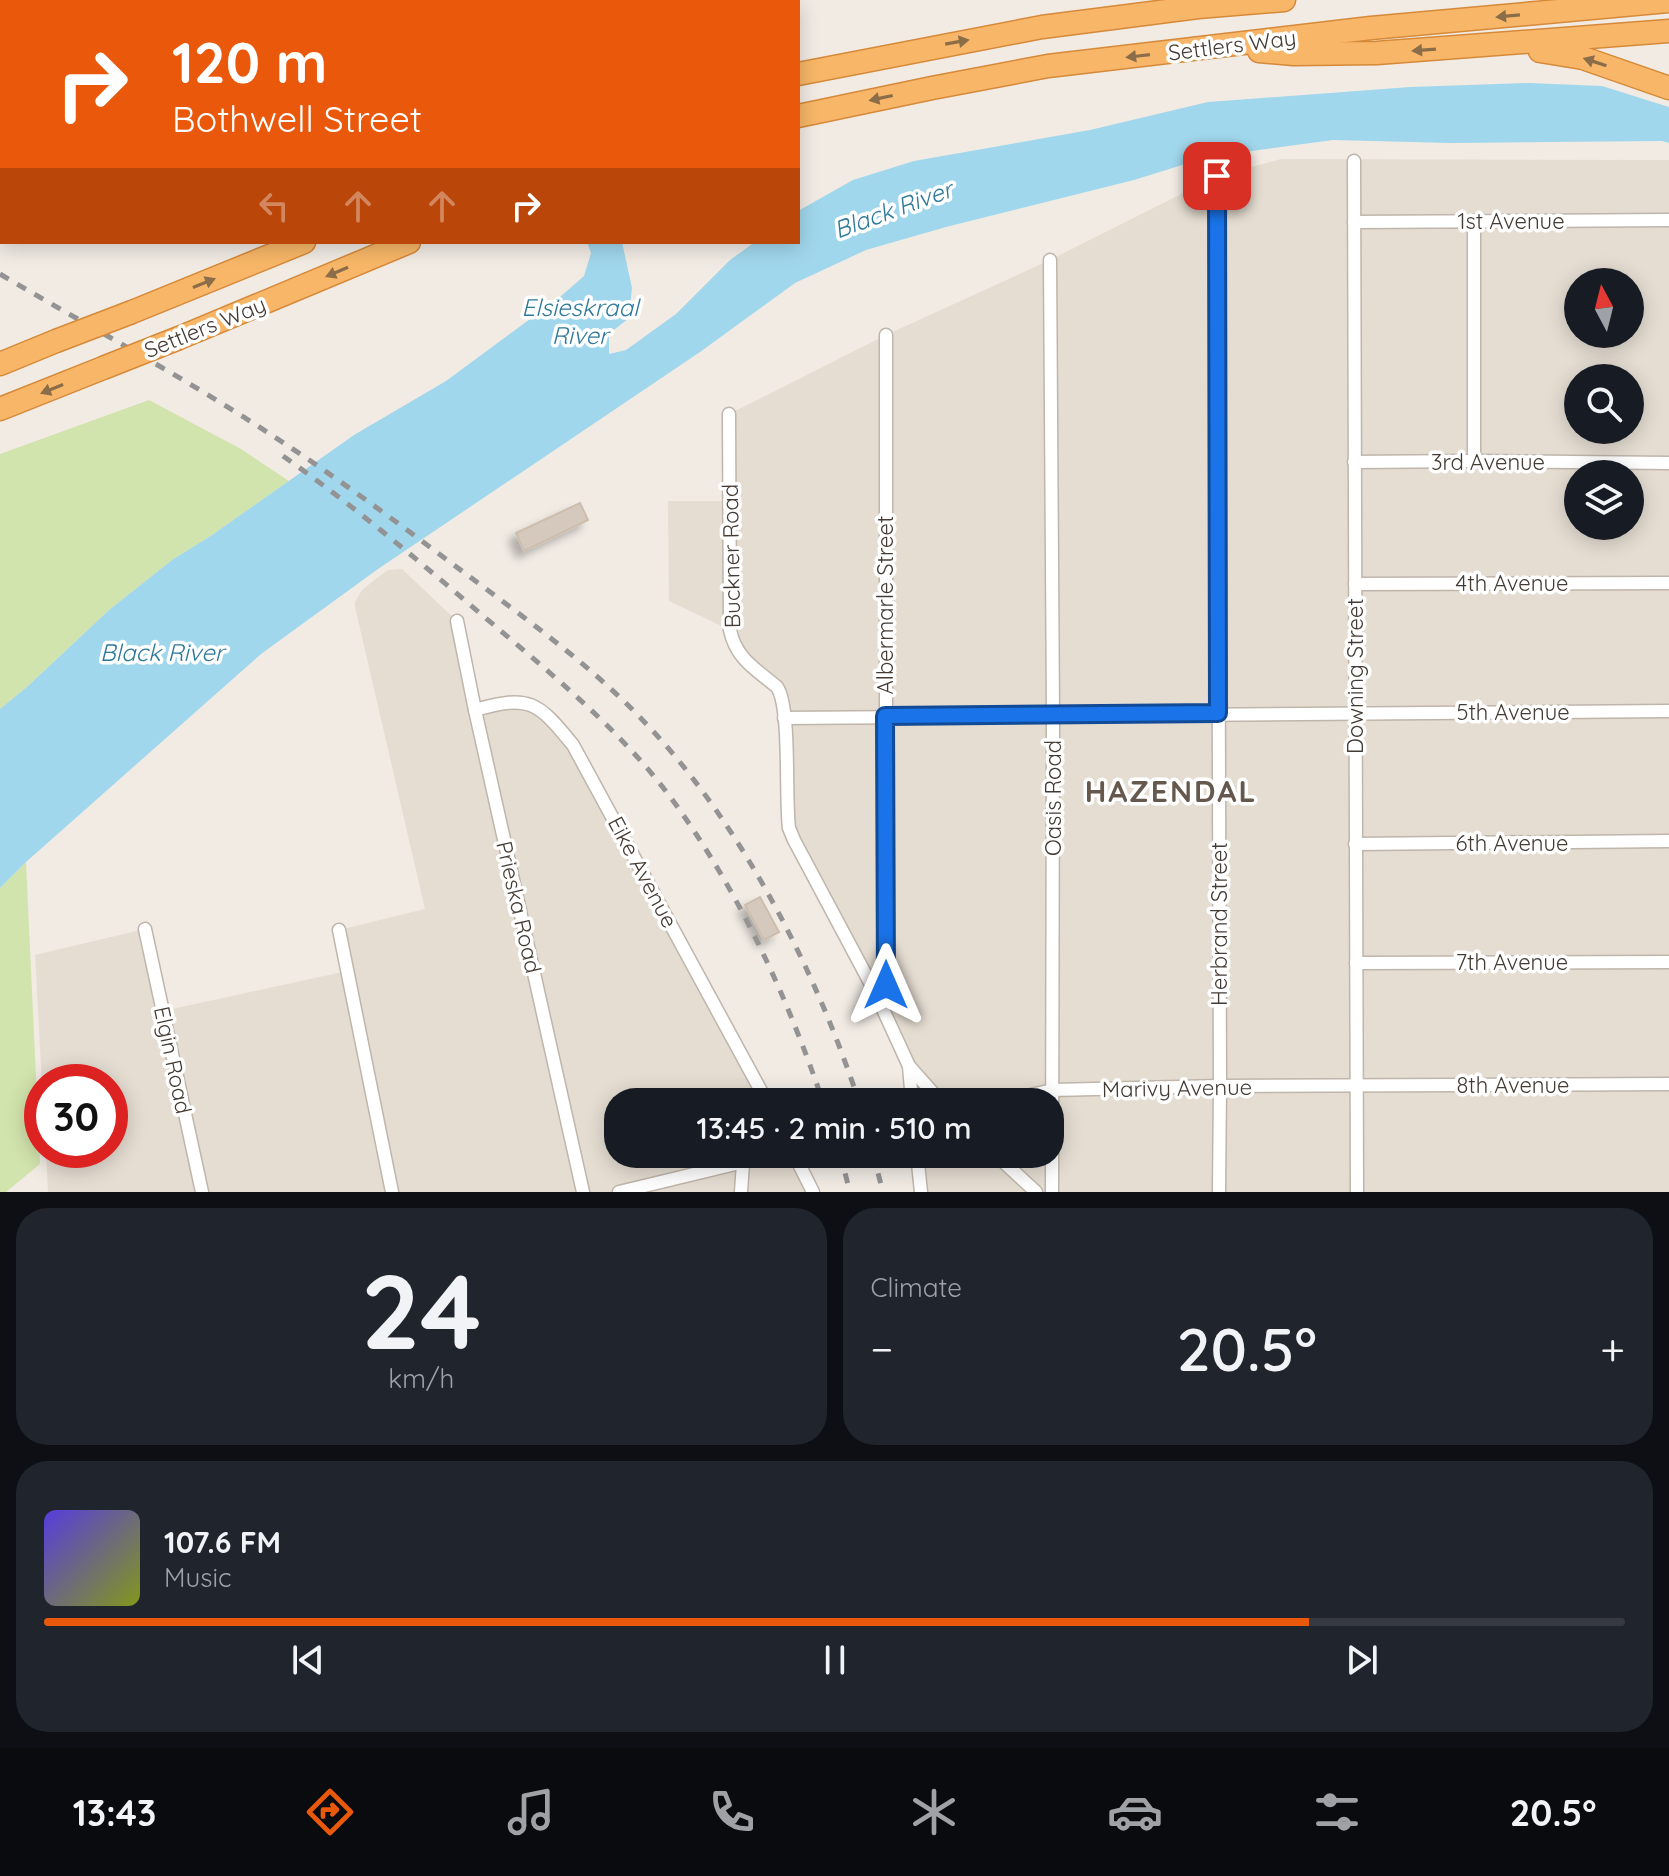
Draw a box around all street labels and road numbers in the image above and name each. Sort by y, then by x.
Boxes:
street label: Settlers Way [1166,23,1298,67]
street label: 1st Avenue [1457,207,1565,235]
street label: Settlers Way [140,290,270,364]
street label: 3rd Avenue [1431,448,1545,476]
street label: Buckner Road [716,484,746,628]
street label: Albermarle Street [871,516,899,694]
street label: 4th Avenue [1456,569,1568,597]
street label: Downing Street [1341,598,1369,754]
street label: 5th Avenue [1456,698,1570,726]
street label: Oasis Road [1039,740,1067,856]
street label: Eike Avenue [602,811,684,933]
street label: 6th Avenue [1455,829,1569,857]
street label: Prieska Road [490,838,548,976]
street label: Herbrand Street [1205,842,1233,1006]
street label: 7th Avenue [1456,948,1568,976]
street label: Elgin Road [148,1004,198,1116]
street label: 8th Avenue [1456,1071,1570,1099]
street label: Marivy Avenue [1102,1073,1252,1103]

